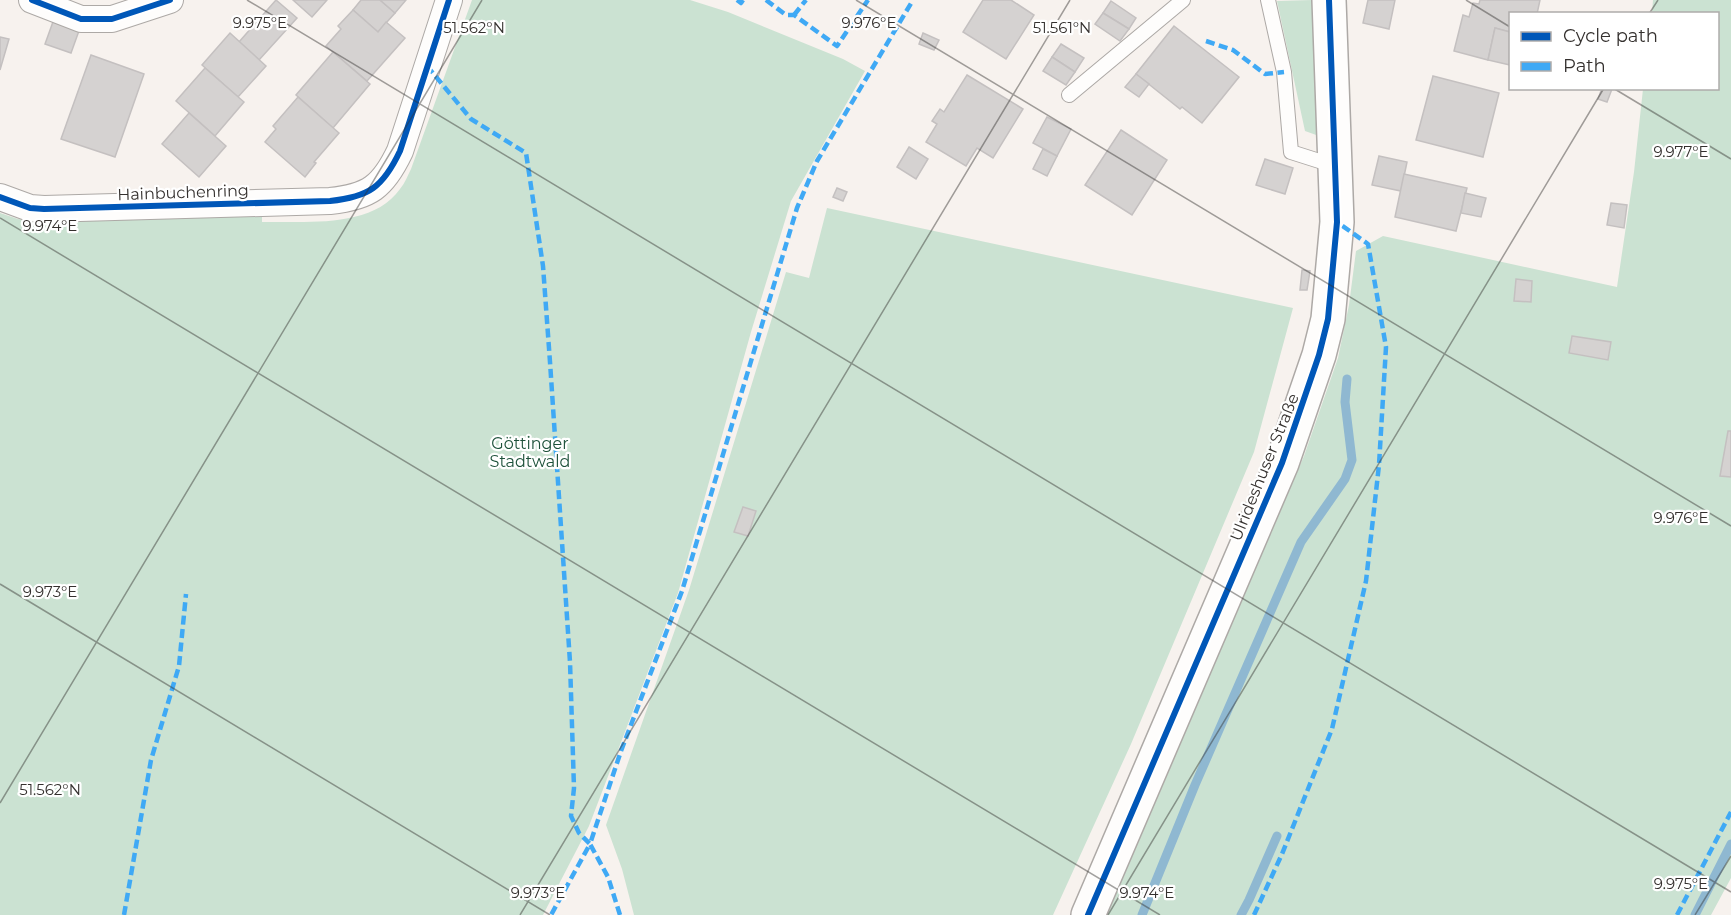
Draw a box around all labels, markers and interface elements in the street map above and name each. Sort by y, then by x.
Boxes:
legend [1509,12,1719,90]
text: 9.975°E [233,13,287,32]
text: 9.976°E [842,13,896,32]
text: 51.562°N [443,18,505,37]
text: 51.561°N [1033,18,1091,37]
text: Cycle path [1563,25,1658,47]
text: Path [1563,55,1606,77]
text: 9.977°E [1653,142,1709,161]
street label: Hainbuchenring [117,181,249,204]
text: 9.974°E [23,216,77,235]
street label: Ulrideshuser Straße [1226,391,1303,544]
park label: Göttinger Stadtwald [490,434,570,471]
text: 9.976°E [1654,508,1708,527]
text: 9.973°E [23,582,77,601]
text: 51.562°N [19,780,81,799]
text: 9.975°E [1654,874,1708,893]
text: 9.973°E [511,883,565,902]
text: 9.974°E [1120,883,1174,902]

